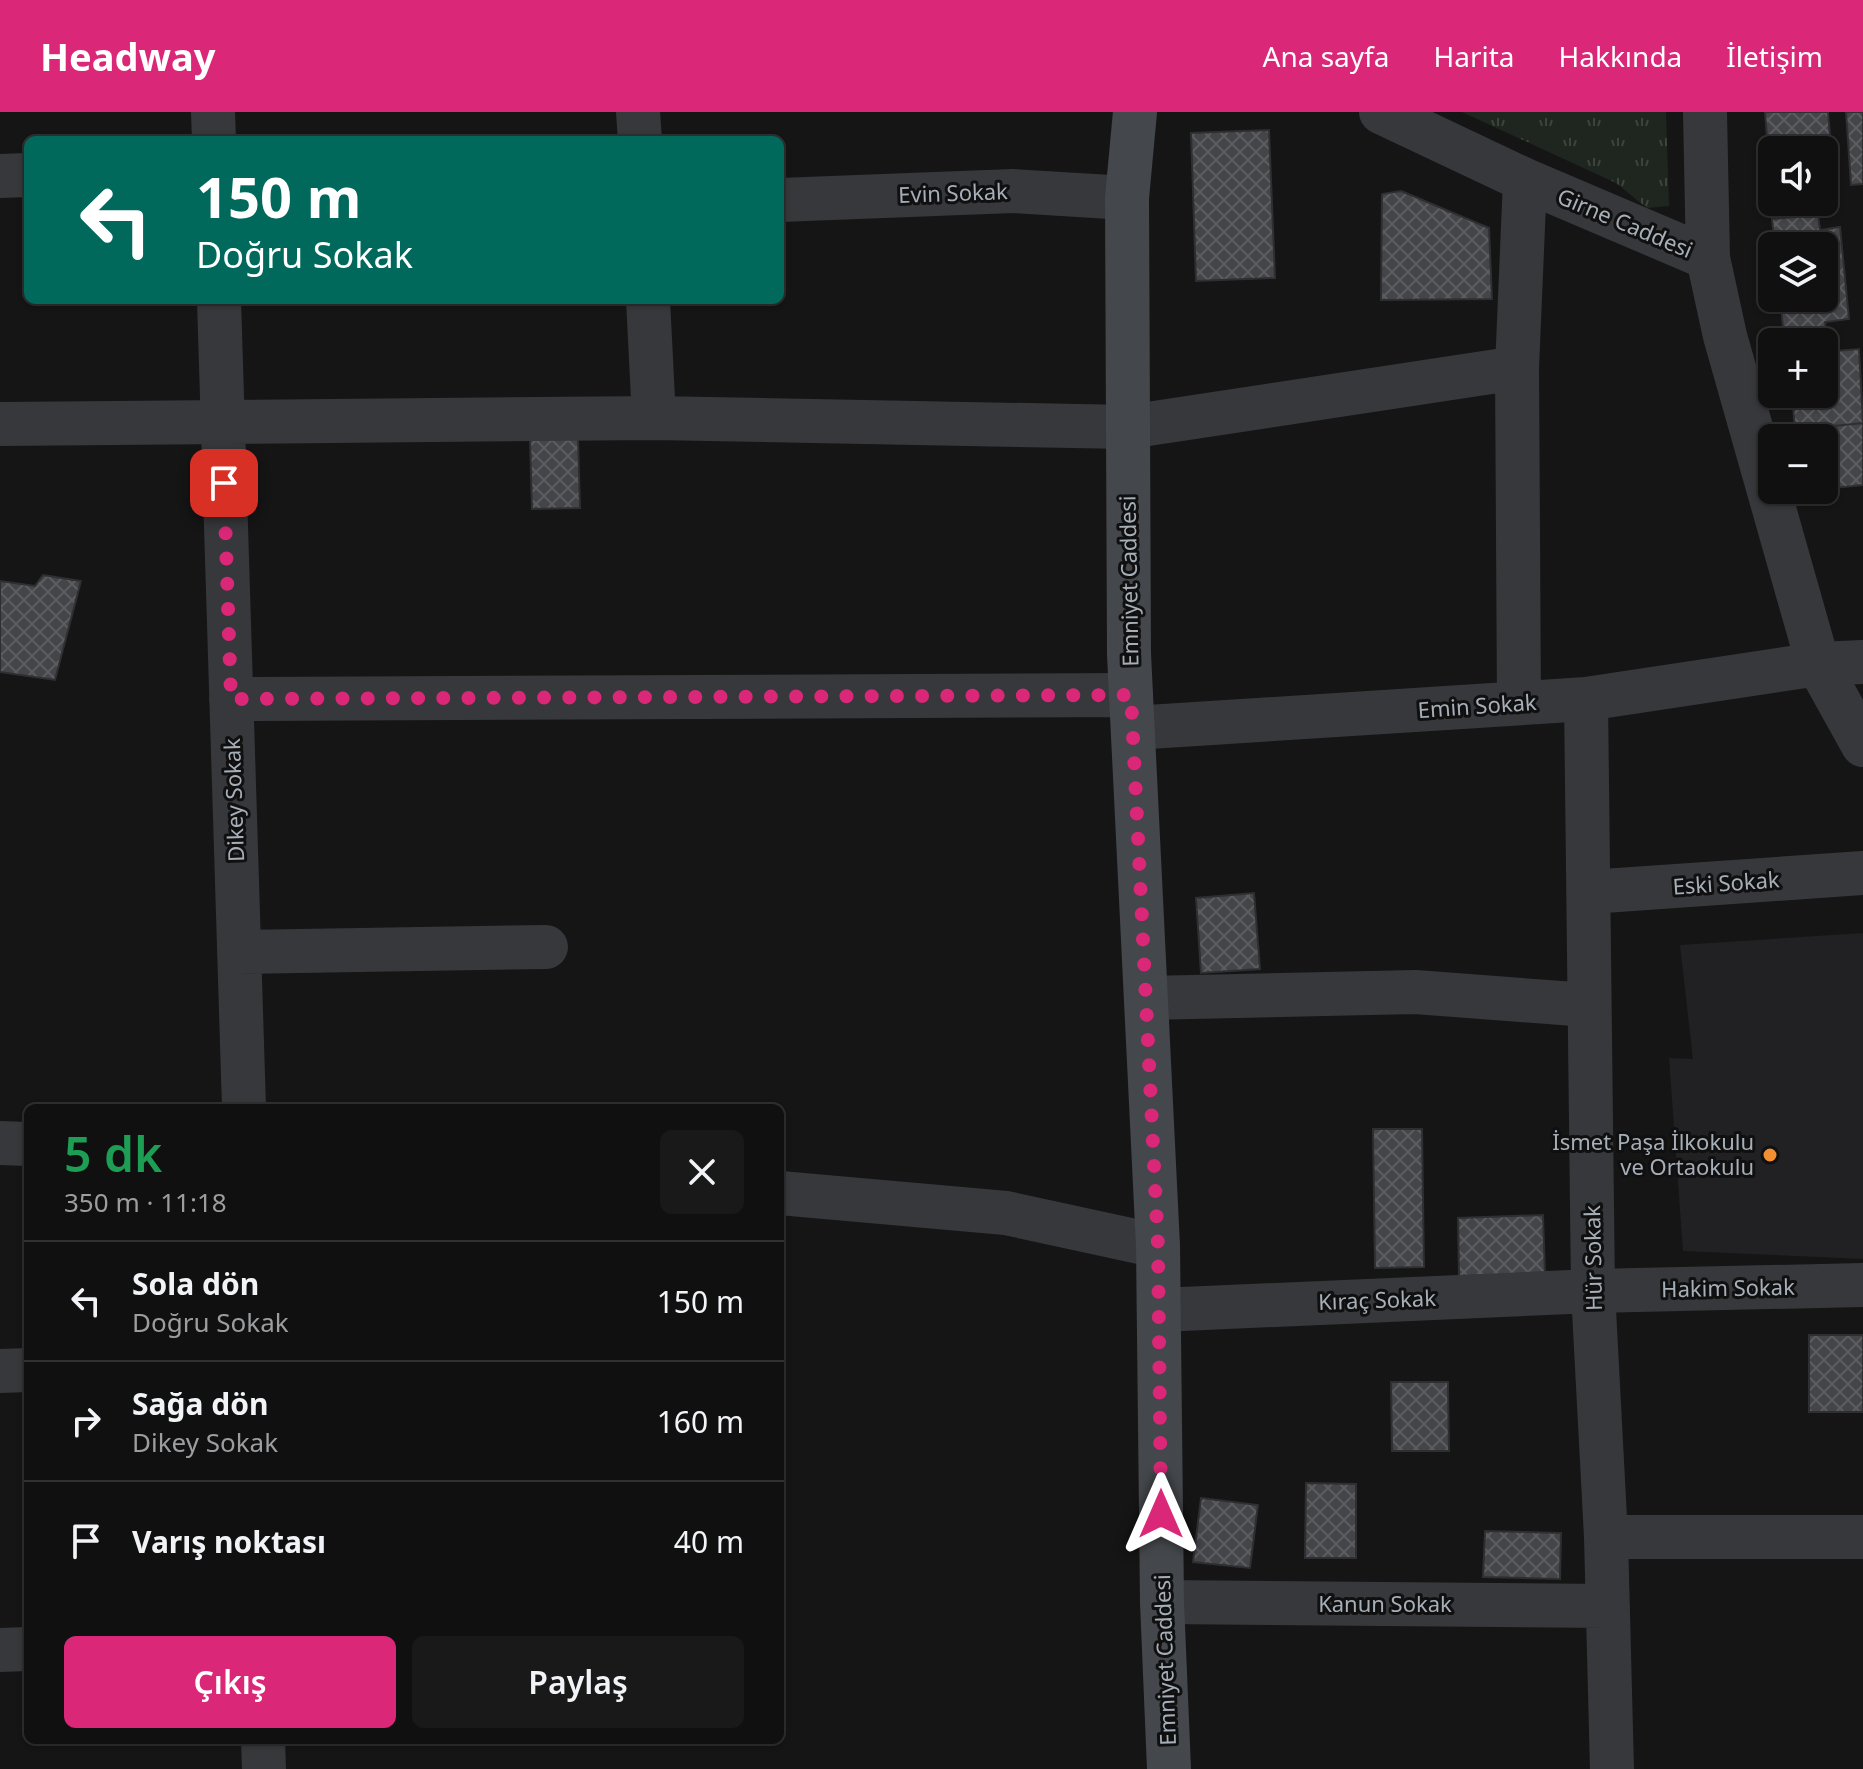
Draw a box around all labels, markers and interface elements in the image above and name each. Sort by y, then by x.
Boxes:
text: Headway [40,30,216,82]
text: Ana sayfa [1263,37,1389,75]
text: Harita [1433,37,1515,75]
text: Hakkında [1559,37,1682,75]
text: İletişim [1726,37,1823,75]
map controls [1758,136,1838,504]
button: sound [1758,136,1838,216]
text: 150 m [196,158,361,234]
icon: left [64,168,168,272]
street label: Evin Sokak [898,175,1009,209]
street label: Girne Caddesi [1553,180,1698,264]
text: Doğru Sokak [196,230,413,279]
button: layers [1758,232,1838,312]
button: + [1758,328,1838,408]
button: − [1758,424,1838,504]
pin [190,449,258,517]
icon: arrive [202,461,246,505]
street label: Emniyet Caddesi [1112,495,1144,667]
street label: Emin Sokak [1417,686,1538,724]
street label: Dikey Sokak [216,737,250,862]
street label: Eski Sokak [1671,863,1781,901]
text: 5 dk [64,1121,162,1186]
place label: İsmet Paşa İlkokulu ve Ortaokulu [1552,1126,1754,1181]
button: close [660,1130,744,1214]
marker: İsmet Paşa İlkokulu ve Ortaokulu [1761,1146,1779,1164]
text: 350 m · 11:18 [64,1184,227,1220]
street label: Hür Sokak [1576,1205,1608,1311]
text: Sola dön [132,1263,259,1304]
street label: Hakim Sokak [1661,1271,1795,1303]
icon: left [64,1279,108,1323]
text: 150 m [657,1281,744,1322]
street label: Kıraç Sokak [1318,1282,1437,1316]
text: Doğru Sokak [132,1304,289,1340]
text: Sağa dön [132,1383,268,1424]
icon: right [64,1399,108,1443]
text: 160 m [657,1401,744,1442]
text: Dikey Sokak [132,1424,278,1460]
position arrow [1119,1472,1203,1556]
icon: arrive [64,1519,108,1563]
text: Varış noktası [132,1521,326,1562]
text: 40 m [674,1521,744,1562]
street label: Emniyet Caddesi [1146,1574,1182,1746]
street label: Kanun Sokak [1318,1588,1452,1618]
button: Çıkış [64,1636,396,1728]
button: Paylaş [412,1636,744,1728]

